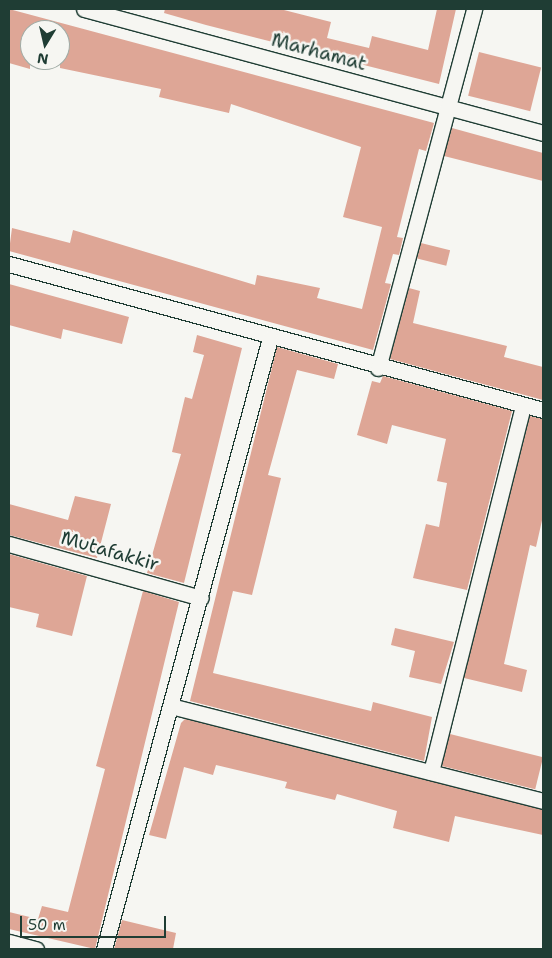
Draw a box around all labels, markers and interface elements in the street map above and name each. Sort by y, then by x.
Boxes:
north arrow [20,20,70,70]
street label: Marhamat [269,28,369,76]
text: N [36,49,50,69]
street label: Mutafakkir [58,526,162,576]
scale bar [22,906,169,938]
text: 50 m [28,915,66,935]

